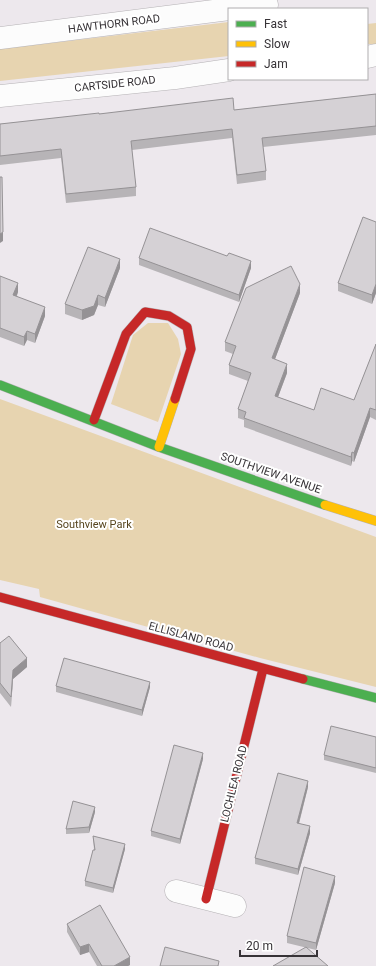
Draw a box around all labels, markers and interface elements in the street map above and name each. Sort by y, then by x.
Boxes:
legend [228,8,368,80]
street label: HAWTHORN ROAD [67,12,161,36]
text: Fast [264,17,287,31]
text: Slow [264,37,290,51]
text: Jam [264,57,288,71]
street label: CARTSIDE ROAD [74,73,156,95]
street label: SOUTHVIEW AVENUE [219,450,323,496]
park label: Southview Park [56,518,132,531]
street label: ELLISLAND ROAD [147,619,235,655]
street label: LOCHLEA ROAD [218,744,250,824]
scale bar [240,932,317,958]
text: 20 m [246,939,273,953]

